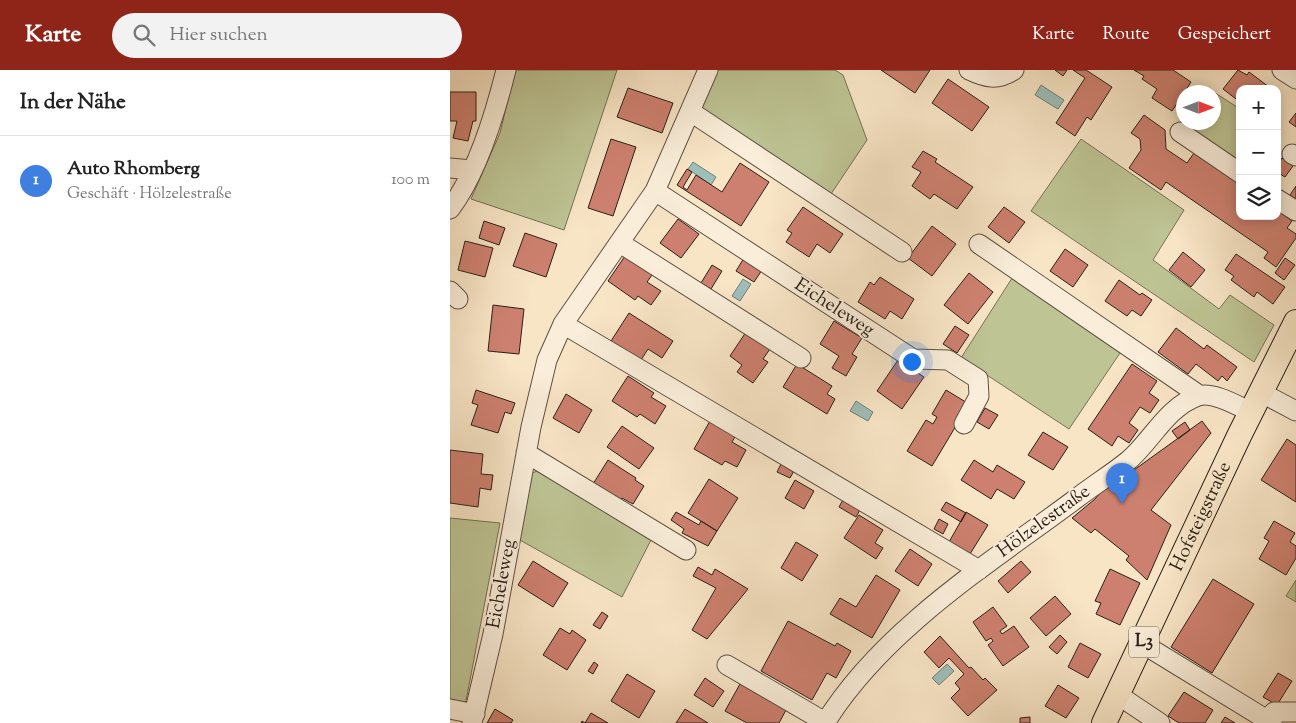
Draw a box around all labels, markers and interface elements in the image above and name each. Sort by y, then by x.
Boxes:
search box [112,13,462,58]
text: Karte [25,18,82,52]
icon: search [130,21,158,49]
text: Hier suchen [170,22,268,49]
text: Karte [1032,22,1075,48]
text: Route [1103,22,1150,48]
text: Gespeichert [1178,22,1271,48]
north arrow [1176,85,1221,130]
map controls [1236,85,1281,220]
button: + [1236,85,1281,130]
text: In der Nähe [20,88,126,118]
button: − [1236,130,1281,175]
text: Auto Rhomberg [67,156,200,183]
text: 1 [33,169,39,192]
text: 100 m [391,169,430,192]
button: layers [1236,175,1281,220]
text: Geschäft · Hölzelestraße [67,183,232,206]
street label: Eicheleweg [789,272,879,344]
your location [899,349,925,375]
street label: Hofsteigstraße [1164,457,1238,576]
pin: 1 [1106,463,1138,504]
street label: Hölzelestraße [992,479,1096,565]
street label: Eicheleweg [481,537,523,631]
road number: L3 [1129,626,1159,658]

